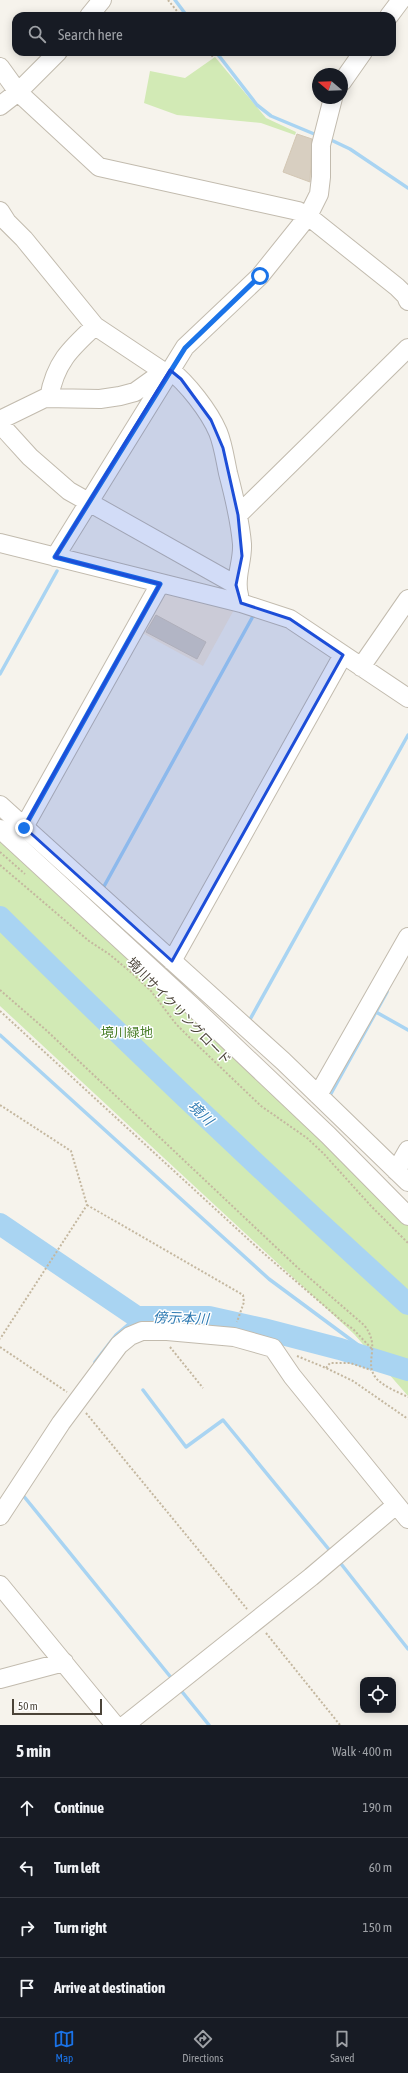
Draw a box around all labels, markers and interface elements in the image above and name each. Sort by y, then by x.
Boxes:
search box [12,12,396,56]
icon: search [26,23,48,45]
text: Search here [58,26,123,43]
north arrow [312,68,348,104]
route start [251,267,269,285]
route end [15,819,33,837]
street label: 境川サイクリングロード [124,954,234,1068]
park label: 境川緑地 [101,1025,153,1040]
water label: 境川 [185,1098,218,1130]
water label: 傍示本川 [153,1309,211,1327]
map controls [360,1677,396,1713]
button: locate [360,1677,396,1713]
scale bar [12,1697,102,1716]
text: 50 m [18,1700,38,1712]
text: 5 min [16,1741,51,1761]
text: Walk · 400 m [332,1744,392,1759]
icon: ahead [16,1797,38,1819]
text: Continue [54,1799,104,1816]
text: 190 m [363,1800,392,1815]
icon: left [16,1857,38,1879]
text: Turn left [54,1859,100,1876]
text: 60 m [369,1860,392,1875]
icon: right [16,1917,38,1939]
text: Turn right [54,1919,107,1936]
text: 150 m [363,1920,392,1935]
icon: arrive [16,1977,38,1999]
text: Arrive at destination [54,1979,165,1996]
tab: Map [53,2028,75,2064]
tab: Directions [182,2028,223,2064]
tab: Saved [330,2028,355,2064]

